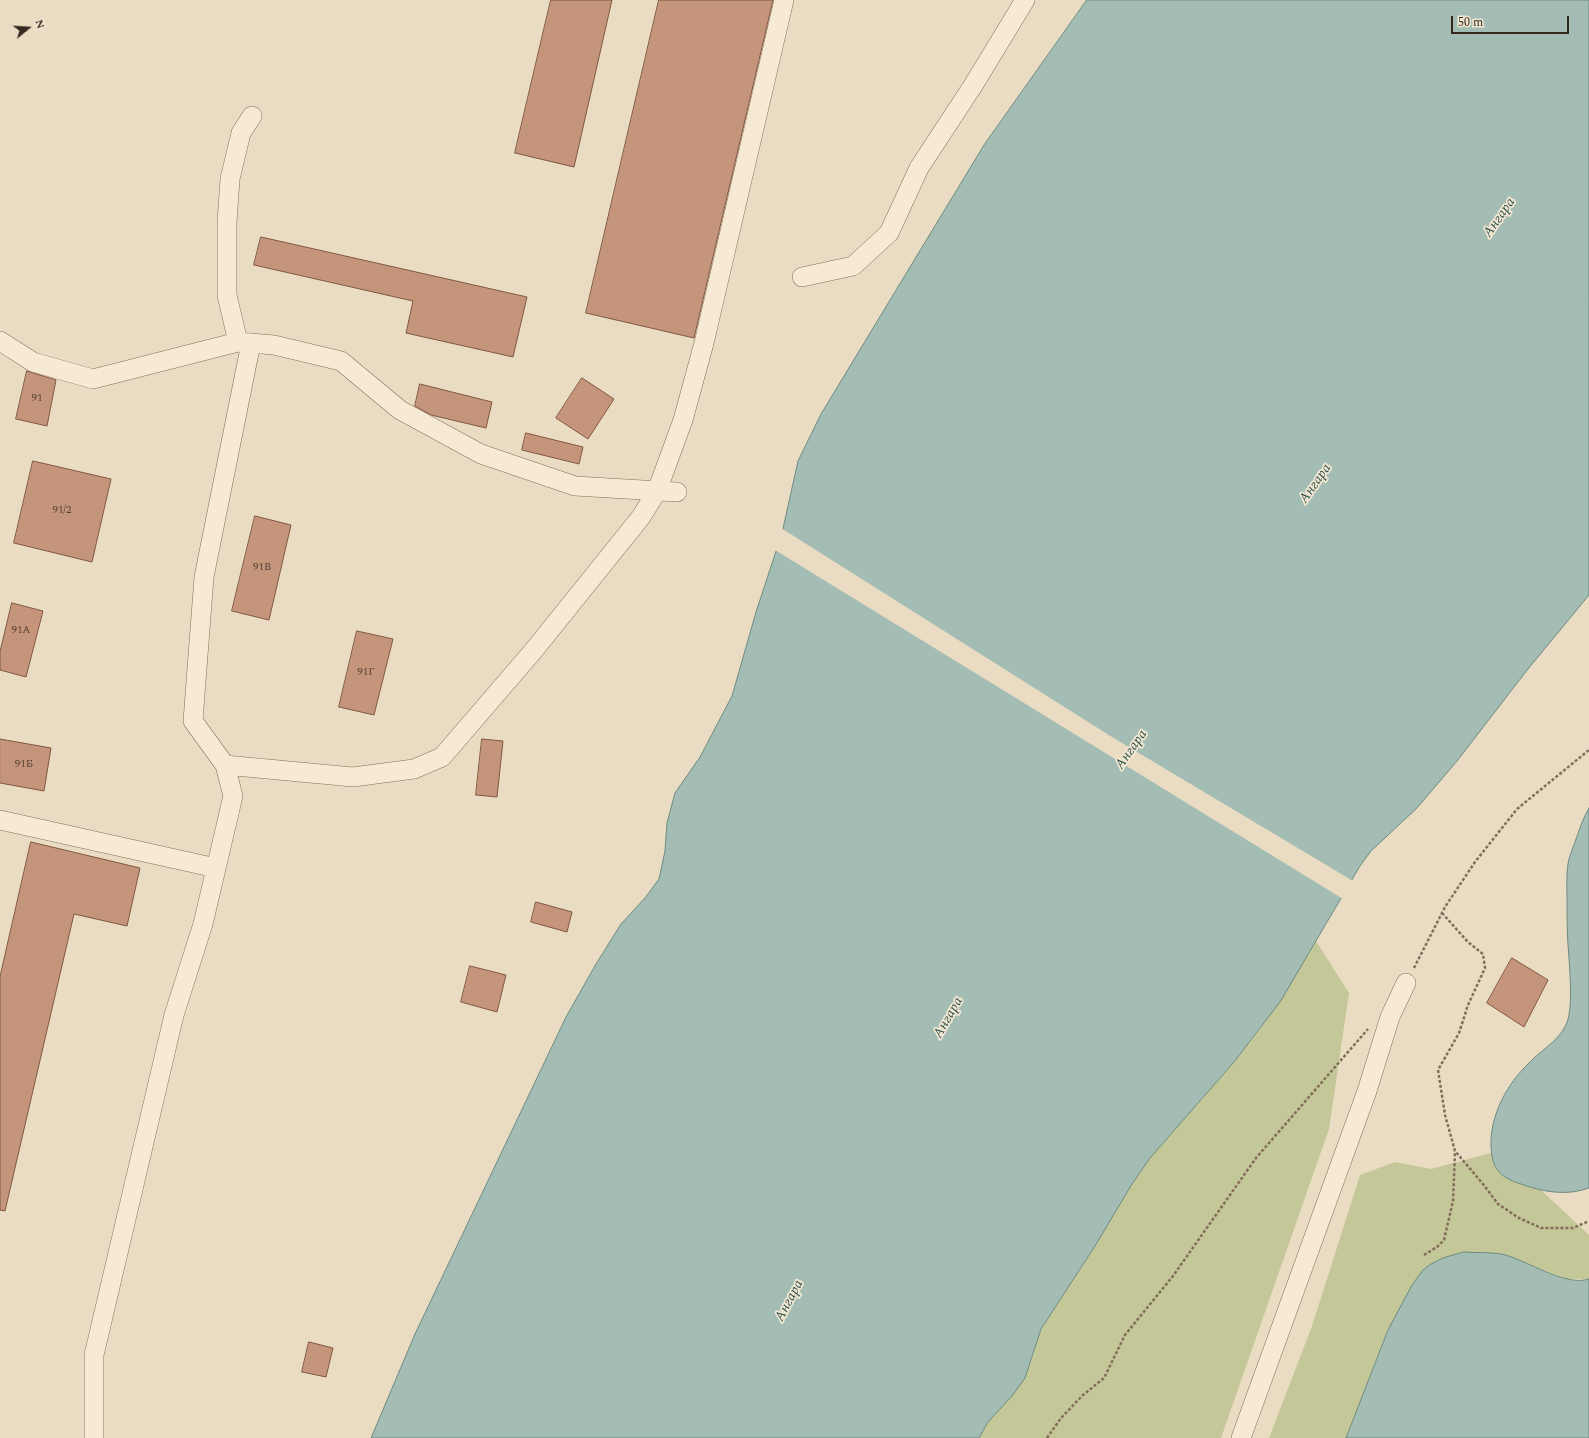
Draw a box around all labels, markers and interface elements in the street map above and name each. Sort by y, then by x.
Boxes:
north arrow [8,8,48,48]
scale bar [1453,8,1571,34]
text: 50 m [1458,13,1483,32]
text: N [30,17,49,31]
water label: Ангара [1480,195,1520,241]
house number: 91 [32,392,42,406]
water label: Ангара [1296,461,1336,507]
house number: 91/2 [52,504,72,518]
house number: 91В [253,561,271,575]
house number: 91А [11,624,31,638]
house number: 91Г [357,666,375,680]
water label: Ангара [1112,727,1152,773]
house number: 91Б [15,758,33,772]
water label: Ангара [931,995,967,1041]
water label: Ангара [772,1277,808,1325]

